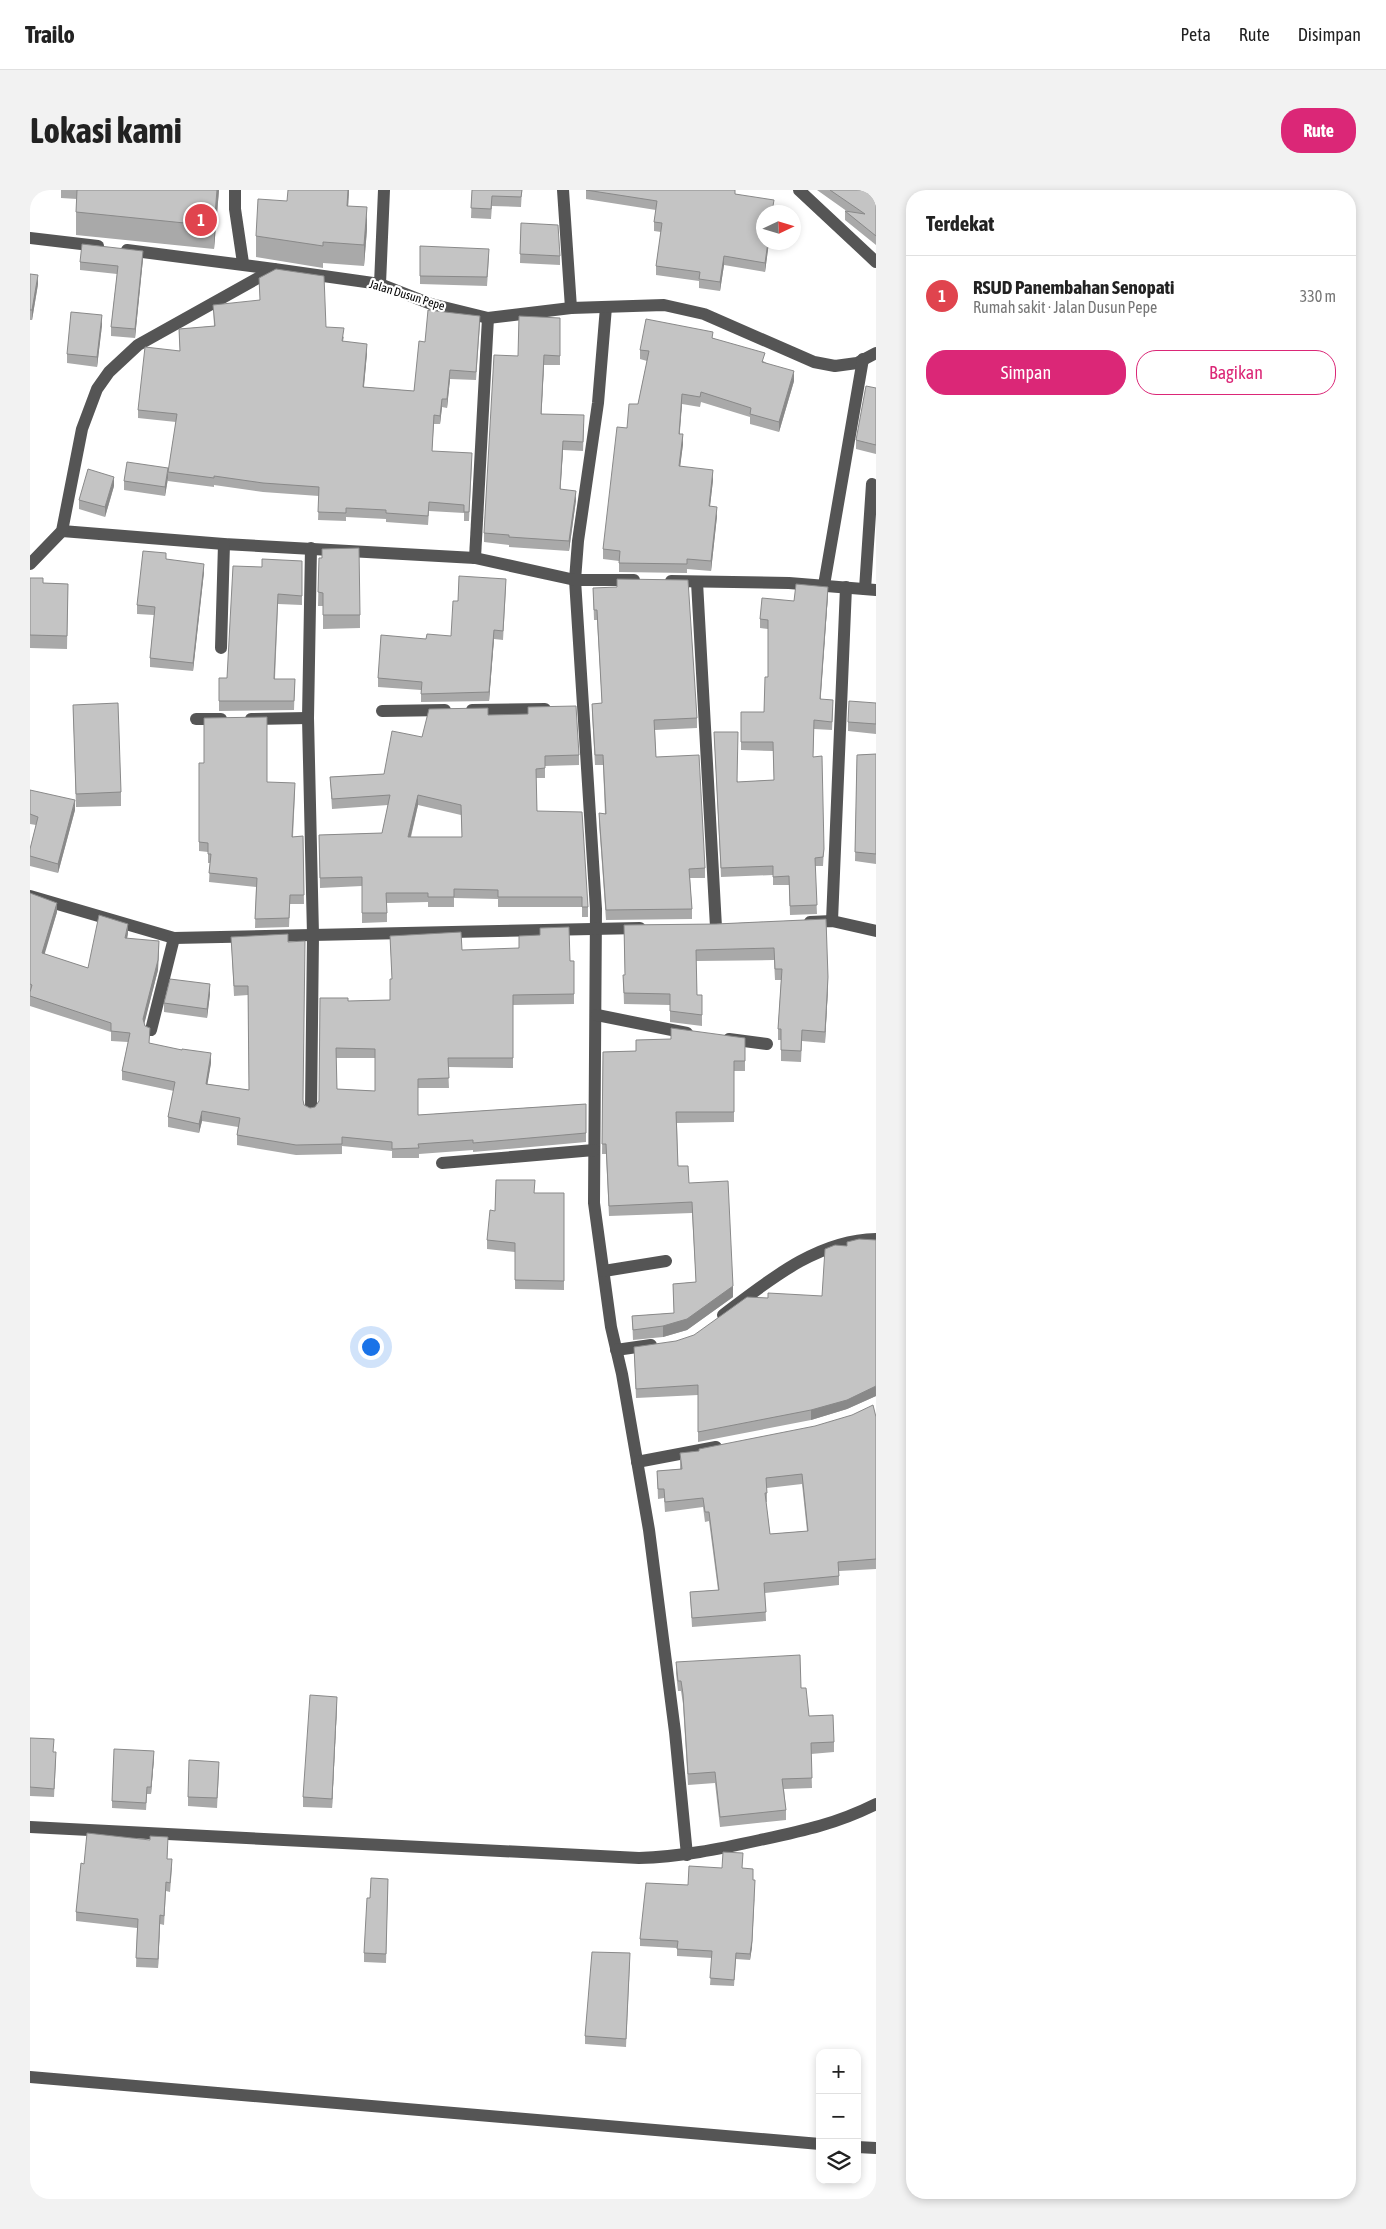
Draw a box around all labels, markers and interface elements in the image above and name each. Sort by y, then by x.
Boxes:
text: Trailo [25,21,75,48]
text: Peta [1180,24,1211,45]
text: Rute [1239,24,1270,45]
text: Disimpan [1298,24,1361,45]
button: Rute [1281,108,1356,153]
text: Lokasi kami [30,110,182,150]
pin: 1 [185,201,217,239]
north arrow [756,205,801,250]
text: Terdekat [926,211,994,235]
text: RSUD Panembahan Senopati [973,276,1174,298]
street label: Jalan Dusun Pepe [368,277,446,313]
text: 1 [938,287,946,305]
text: 330 m [1300,287,1336,305]
text: Rumah sakit · Jalan Dusun Pepe [973,298,1157,316]
button: Simpan [926,350,1126,395]
button: Bagikan [1136,350,1336,395]
your location [358,1334,384,1360]
map controls [816,2049,861,2184]
button: + [816,2049,861,2094]
button: − [816,2094,861,2139]
button: layers [816,2139,861,2184]

